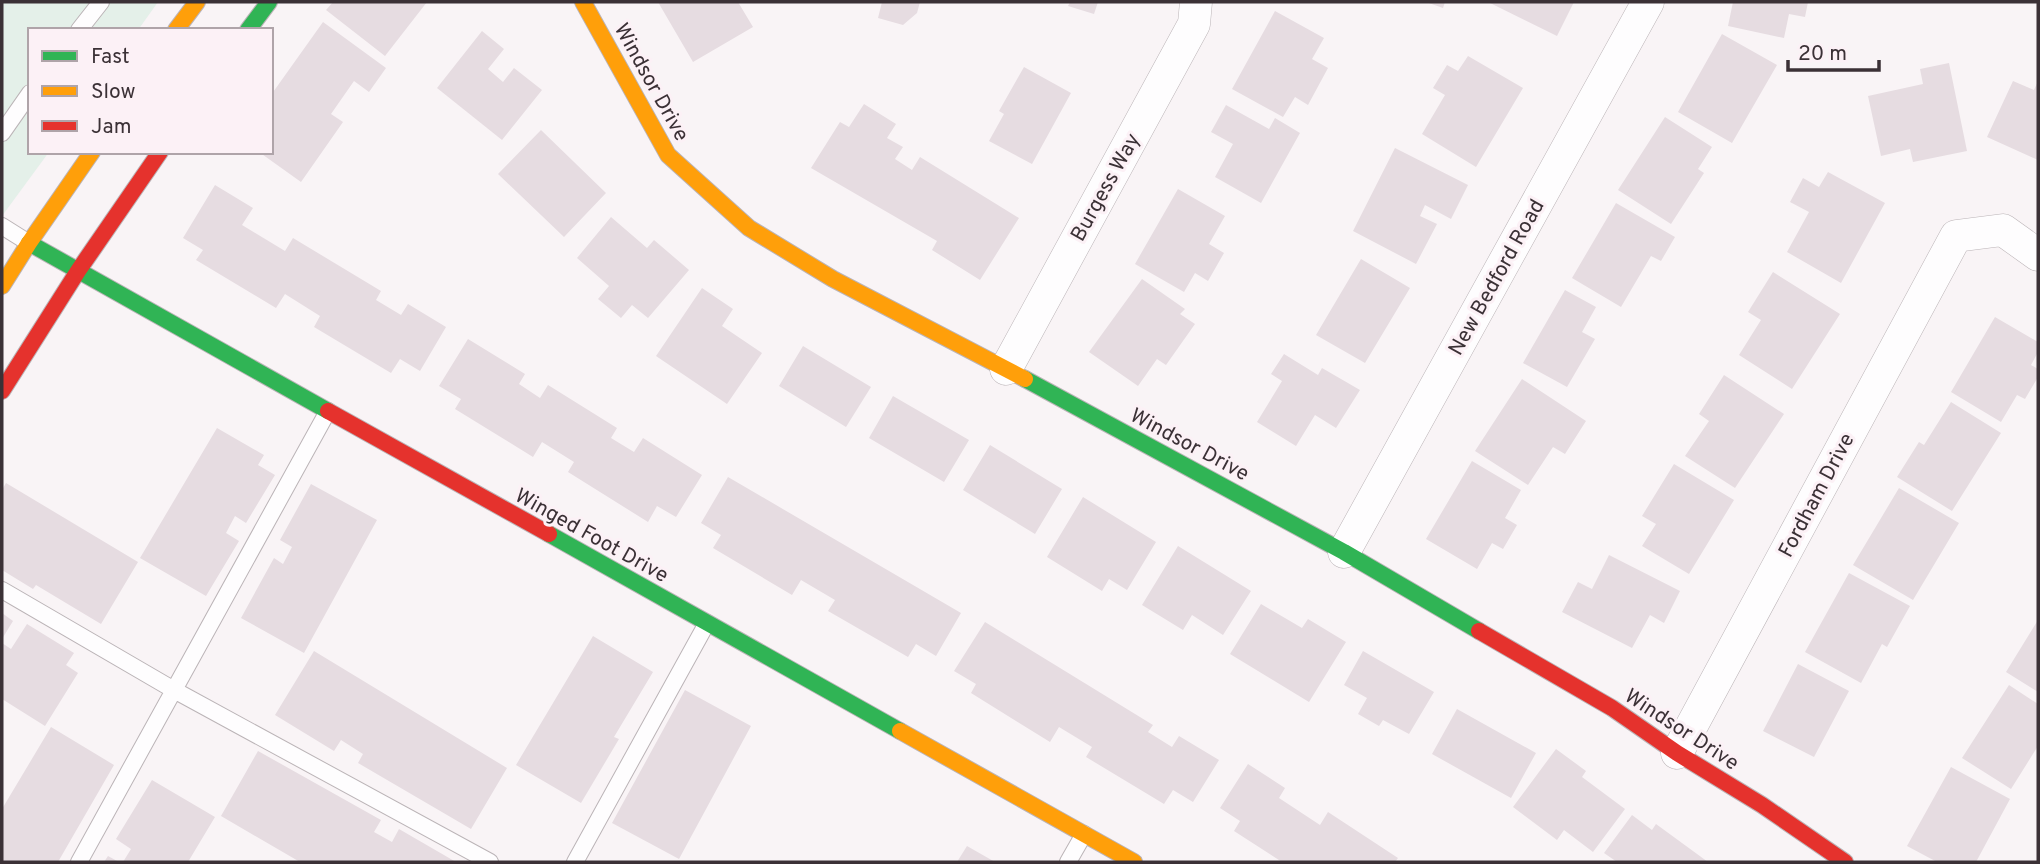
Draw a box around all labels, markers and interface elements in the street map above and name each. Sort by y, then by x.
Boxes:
street label: Windsor Drive [607,19,694,147]
legend [28,28,273,154]
scale bar [1788,28,1879,72]
text: 20 m [1798,41,1847,68]
text: Fast [91,44,130,71]
text: Slow [91,79,136,106]
text: Jam [91,114,132,141]
street label: Burgess Way [1066,129,1147,247]
street label: New Bedford Road [1443,195,1551,361]
street label: Windsor Drive [1125,403,1253,488]
street label: Fordham Drive [1773,429,1861,562]
street label: Winged Foot Drive [510,483,673,590]
street label: Windsor Drive [1619,683,1743,777]

